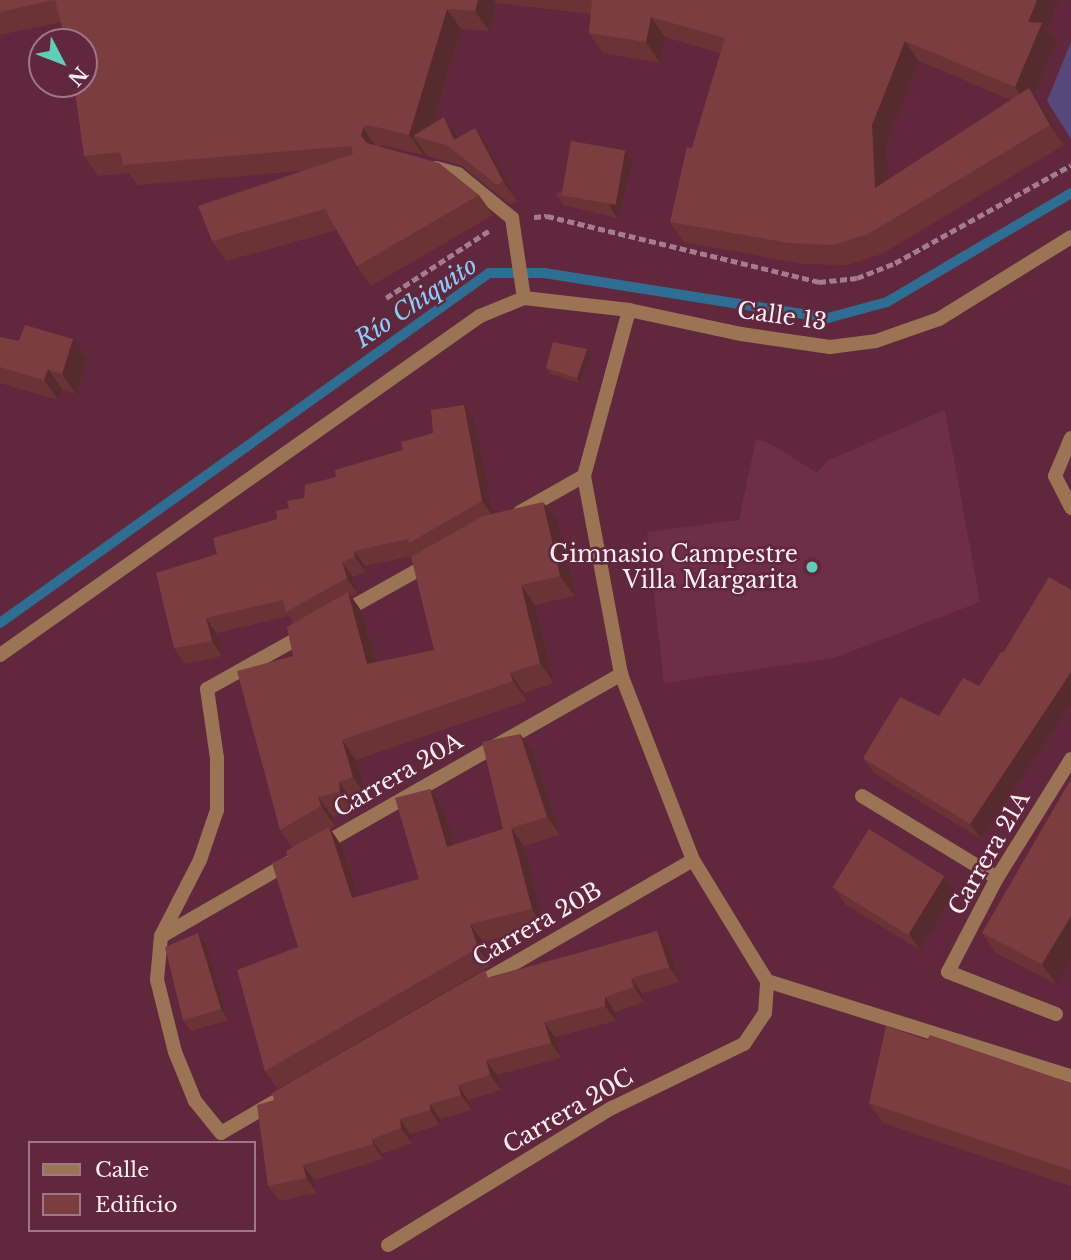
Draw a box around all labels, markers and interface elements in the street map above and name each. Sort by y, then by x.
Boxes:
north arrow [28,28,98,98]
text: N [63,62,92,90]
water label: Río Chiquito [349,250,483,354]
street label: Calle 13 [735,296,829,336]
place label: Gimnasio Campestre Villa Margarita [549,540,798,594]
marker: Gimnasio Campestre Villa Margarita [804,559,820,575]
street label: Carrera 20A [329,727,467,823]
street label: Carrera 21A [942,786,1036,920]
street label: Carrera 20B [467,876,607,972]
street label: Carrera 20C [498,1063,638,1159]
legend [28,1141,256,1232]
text: Calle [95,1157,149,1183]
text: Edificio [95,1192,177,1218]

